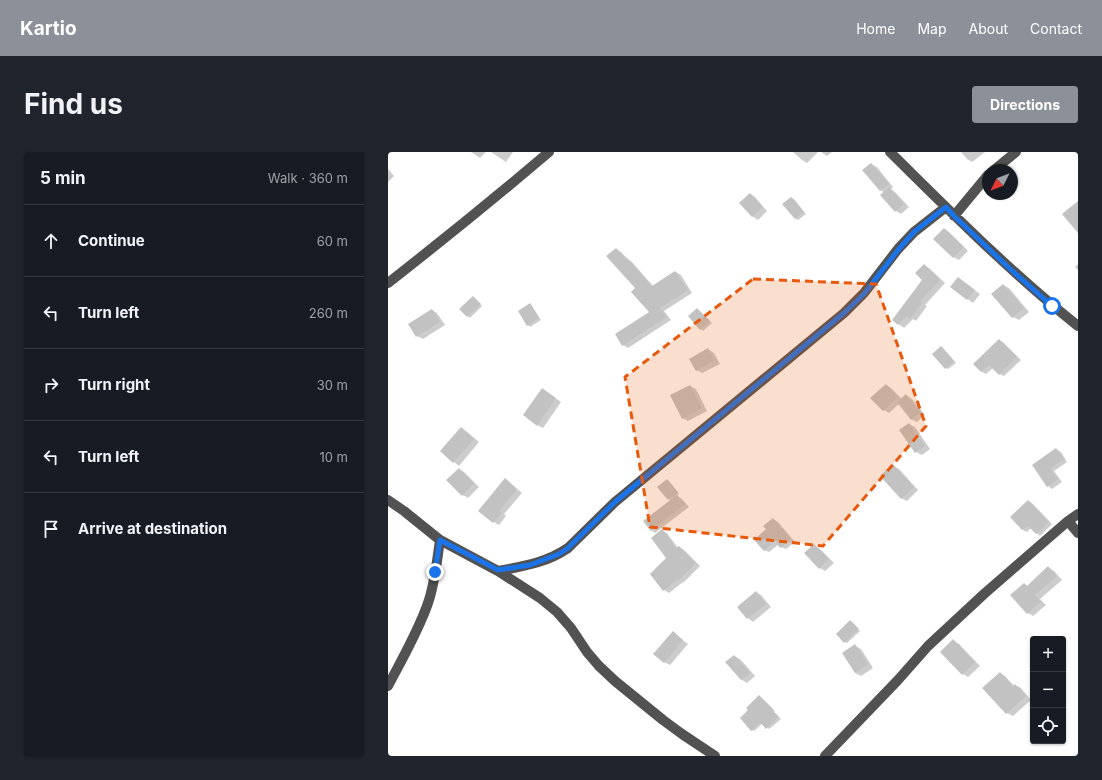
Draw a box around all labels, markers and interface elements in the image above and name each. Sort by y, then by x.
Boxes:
text: Kartio [20,17,77,40]
text: Home [856,20,895,37]
text: Map [917,20,947,37]
text: About [969,20,1008,37]
text: Contact [1030,20,1082,37]
button: Directions [972,86,1078,123]
text: Find us [24,87,123,121]
north arrow [982,164,1018,200]
text: 5 min [40,168,86,188]
text: Walk · 360 m [268,170,348,186]
icon: ahead [40,230,62,252]
text: Continue [78,231,145,250]
text: 60 m [317,233,348,249]
route start [1043,297,1061,315]
icon: left [40,302,62,324]
text: Turn left [78,303,139,322]
text: 260 m [309,305,348,321]
icon: right [40,374,62,396]
text: Turn right [78,375,150,394]
text: 30 m [317,377,348,393]
icon: left [40,446,62,468]
text: Turn left [78,447,139,466]
text: 10 m [319,449,348,465]
icon: arrive [40,518,62,540]
text: Arrive at destination [78,519,227,538]
route end [426,563,444,581]
map controls [1030,636,1066,744]
button: + [1030,636,1066,672]
button: − [1030,672,1066,708]
button: locate [1030,708,1066,744]

